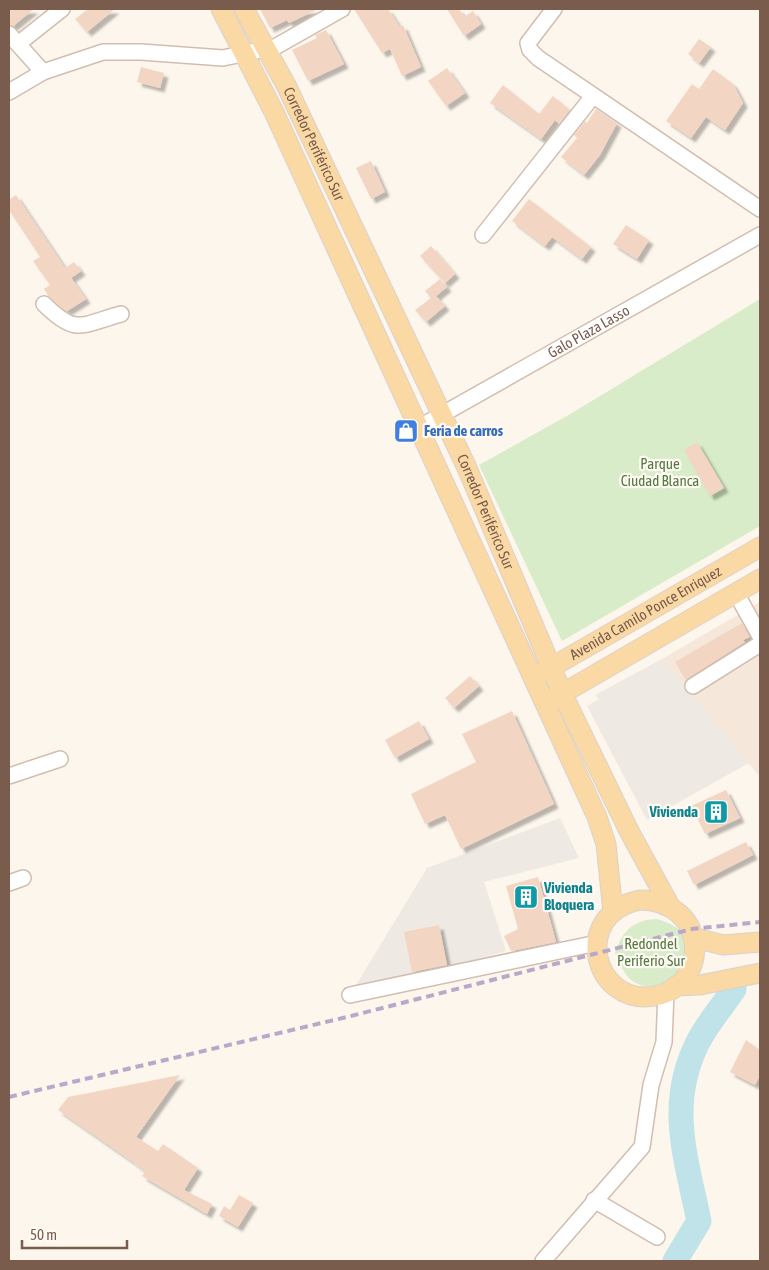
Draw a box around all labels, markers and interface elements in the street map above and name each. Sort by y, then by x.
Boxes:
street label: Corredor Periférico Sur [280,84,349,204]
street label: Galo Plaza Lasso [545,301,632,361]
shop icon: Feria de carros [393,418,419,444]
place label: Feria de carros [424,422,504,439]
street label: Corredor Periférico Sur [454,451,518,572]
park label: Parque Ciudad Blanca [621,455,699,489]
street label: Avenida Camilo Ponce Enriquez [567,562,725,663]
building icon: Vivienda [703,799,729,825]
place label: Vivienda [648,803,698,820]
place label: Vivienda Bloquera [543,879,594,913]
building icon: Vivienda Bloquera [513,884,539,910]
park label: Redondel Periferio Sur [617,935,685,969]
scale bar [22,1218,128,1250]
text: 50 m [30,1226,57,1243]

